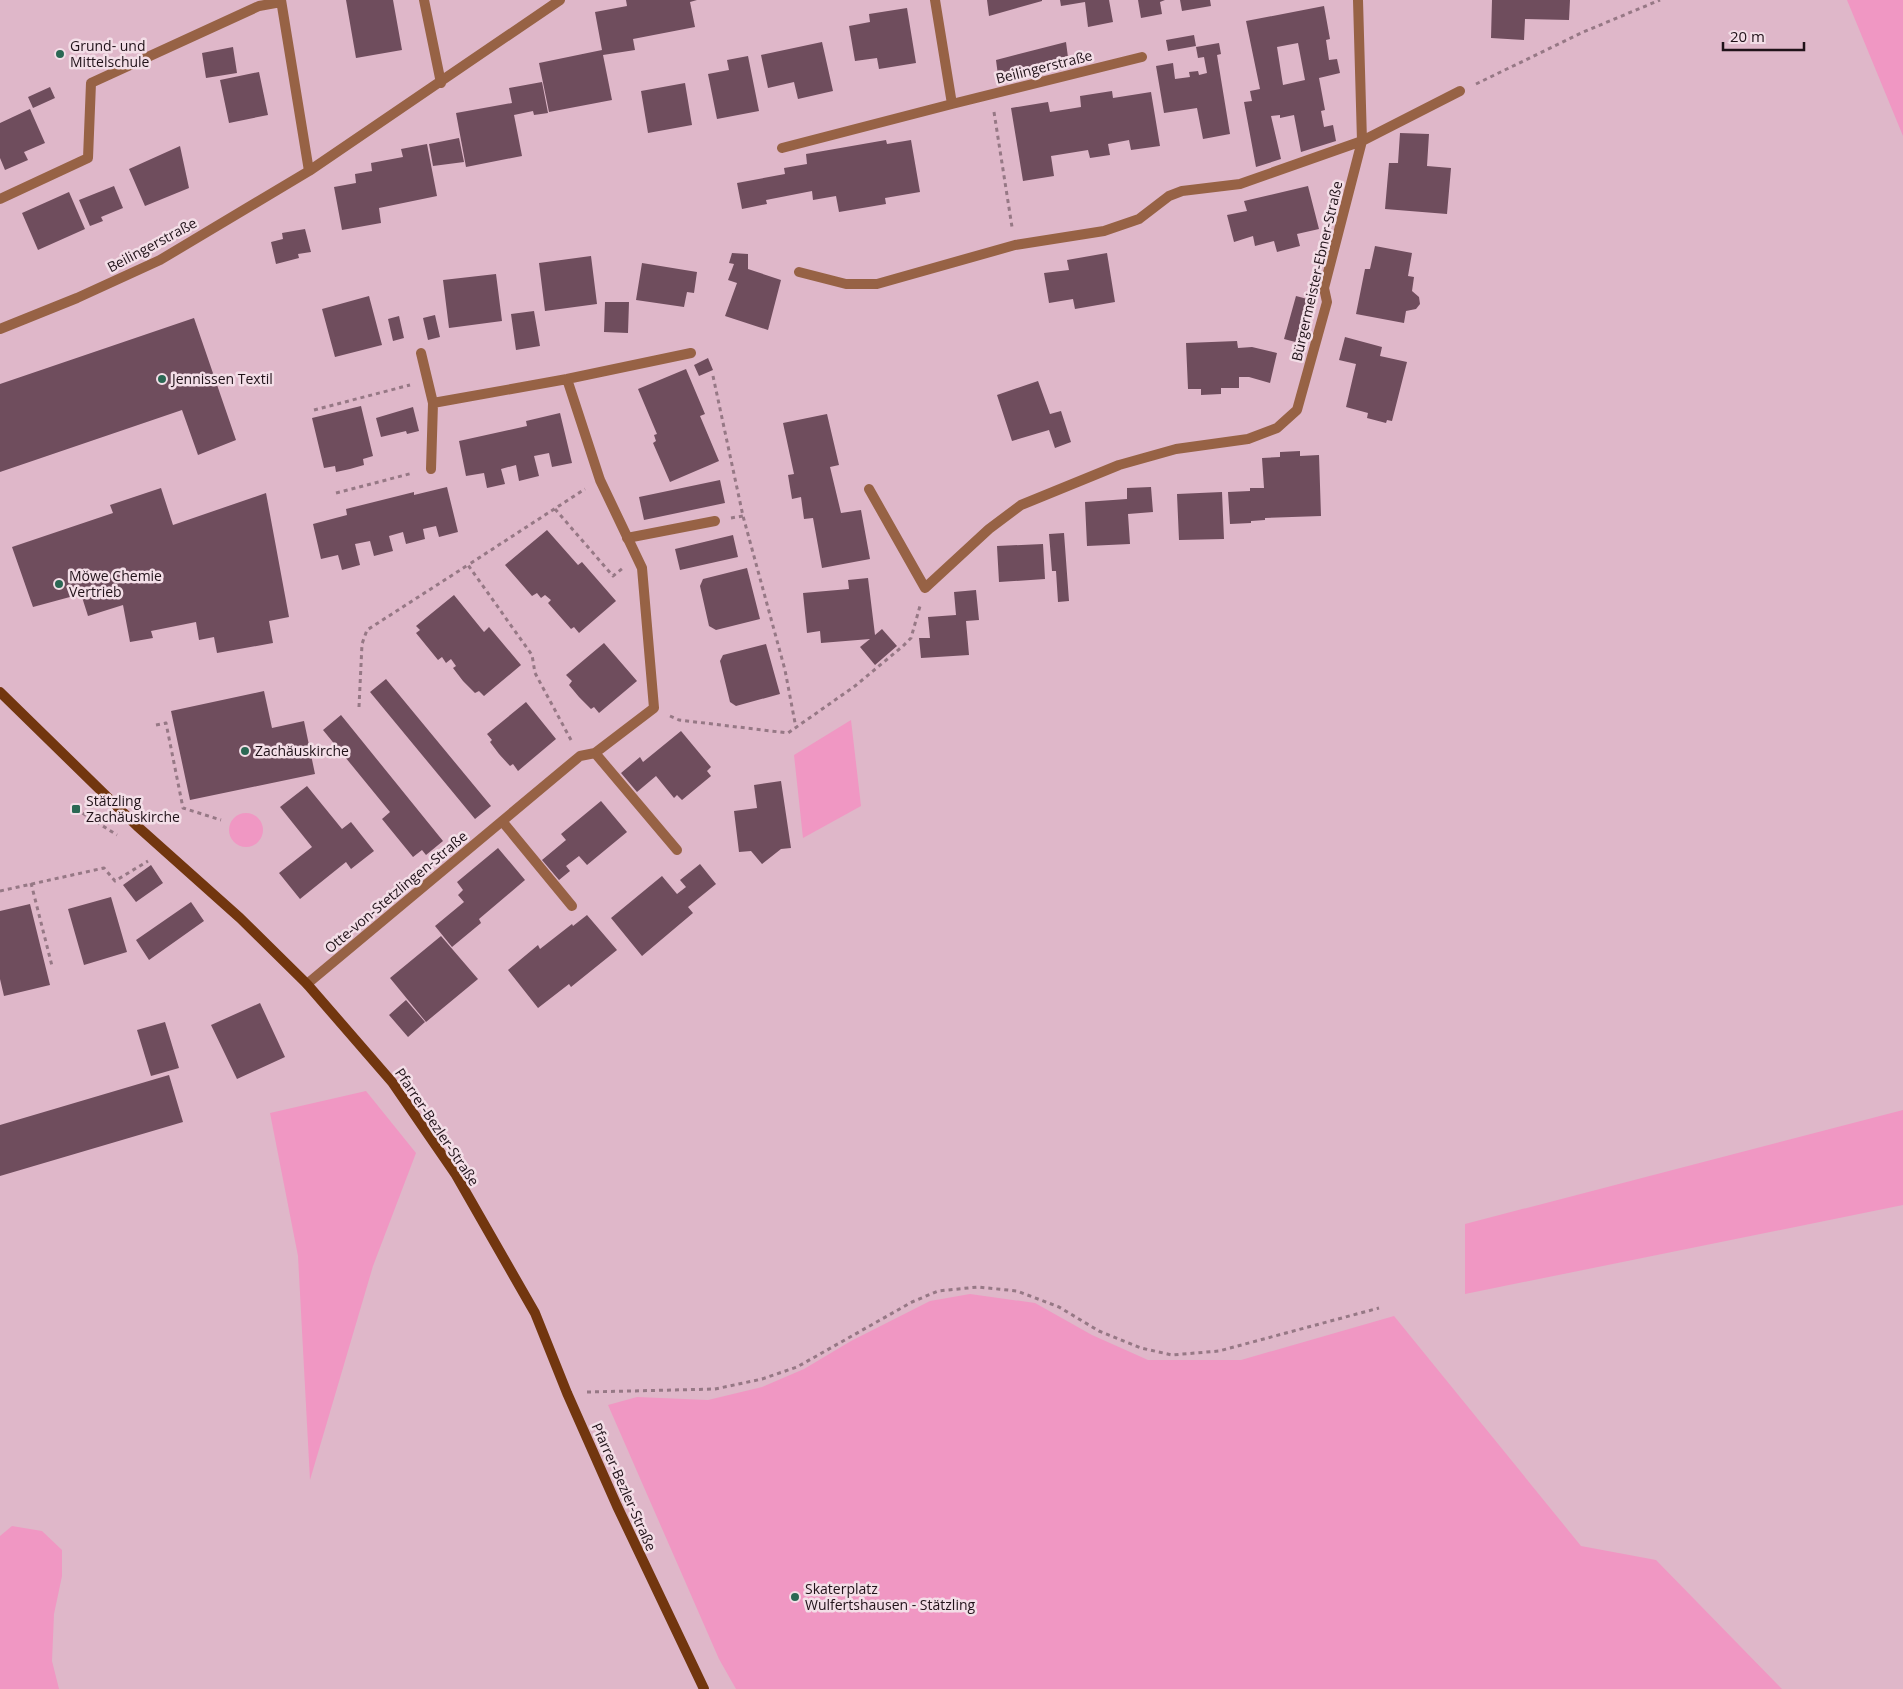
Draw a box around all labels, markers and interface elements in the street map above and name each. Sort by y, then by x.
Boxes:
scale bar [1723,20,1804,52]
text: 20 m [1730,26,1765,46]
place label: Grund- und Mittelschule [70,36,150,71]
street label: Beilingerstraße [994,45,1094,88]
marker: Grund- und Mittelschule [54,48,66,60]
street label: Bürgermeister-Ebner-Straße [1287,179,1347,363]
street label: Beilingerstraße [104,213,200,276]
place label: Jennissen Textil [170,369,273,388]
marker: Jennissen Textil [156,373,168,385]
place label: Möwe Chemie Vertrieb [69,566,162,601]
marker: Möwe Chemie Vertrieb [53,578,65,590]
place label: Zachäuskirche [255,741,349,760]
marker: Zachäuskirche [239,745,251,757]
place label: Stätzling Zachäuskirche [86,791,180,826]
marker: Stätzling Zachäuskirche [70,803,82,815]
street label: Otte-von-Stetzlingen-Straße [320,826,471,957]
street label: Pfarrer-Bezler-Straße [391,1064,484,1189]
street label: Pfarrer-Bezler-Straße [588,1420,661,1554]
place label: Skaterplatz Wulfertshausen - Stätzling [805,1579,976,1614]
marker: Skaterplatz Wulfertshausen - Stätzling [789,1591,801,1603]

